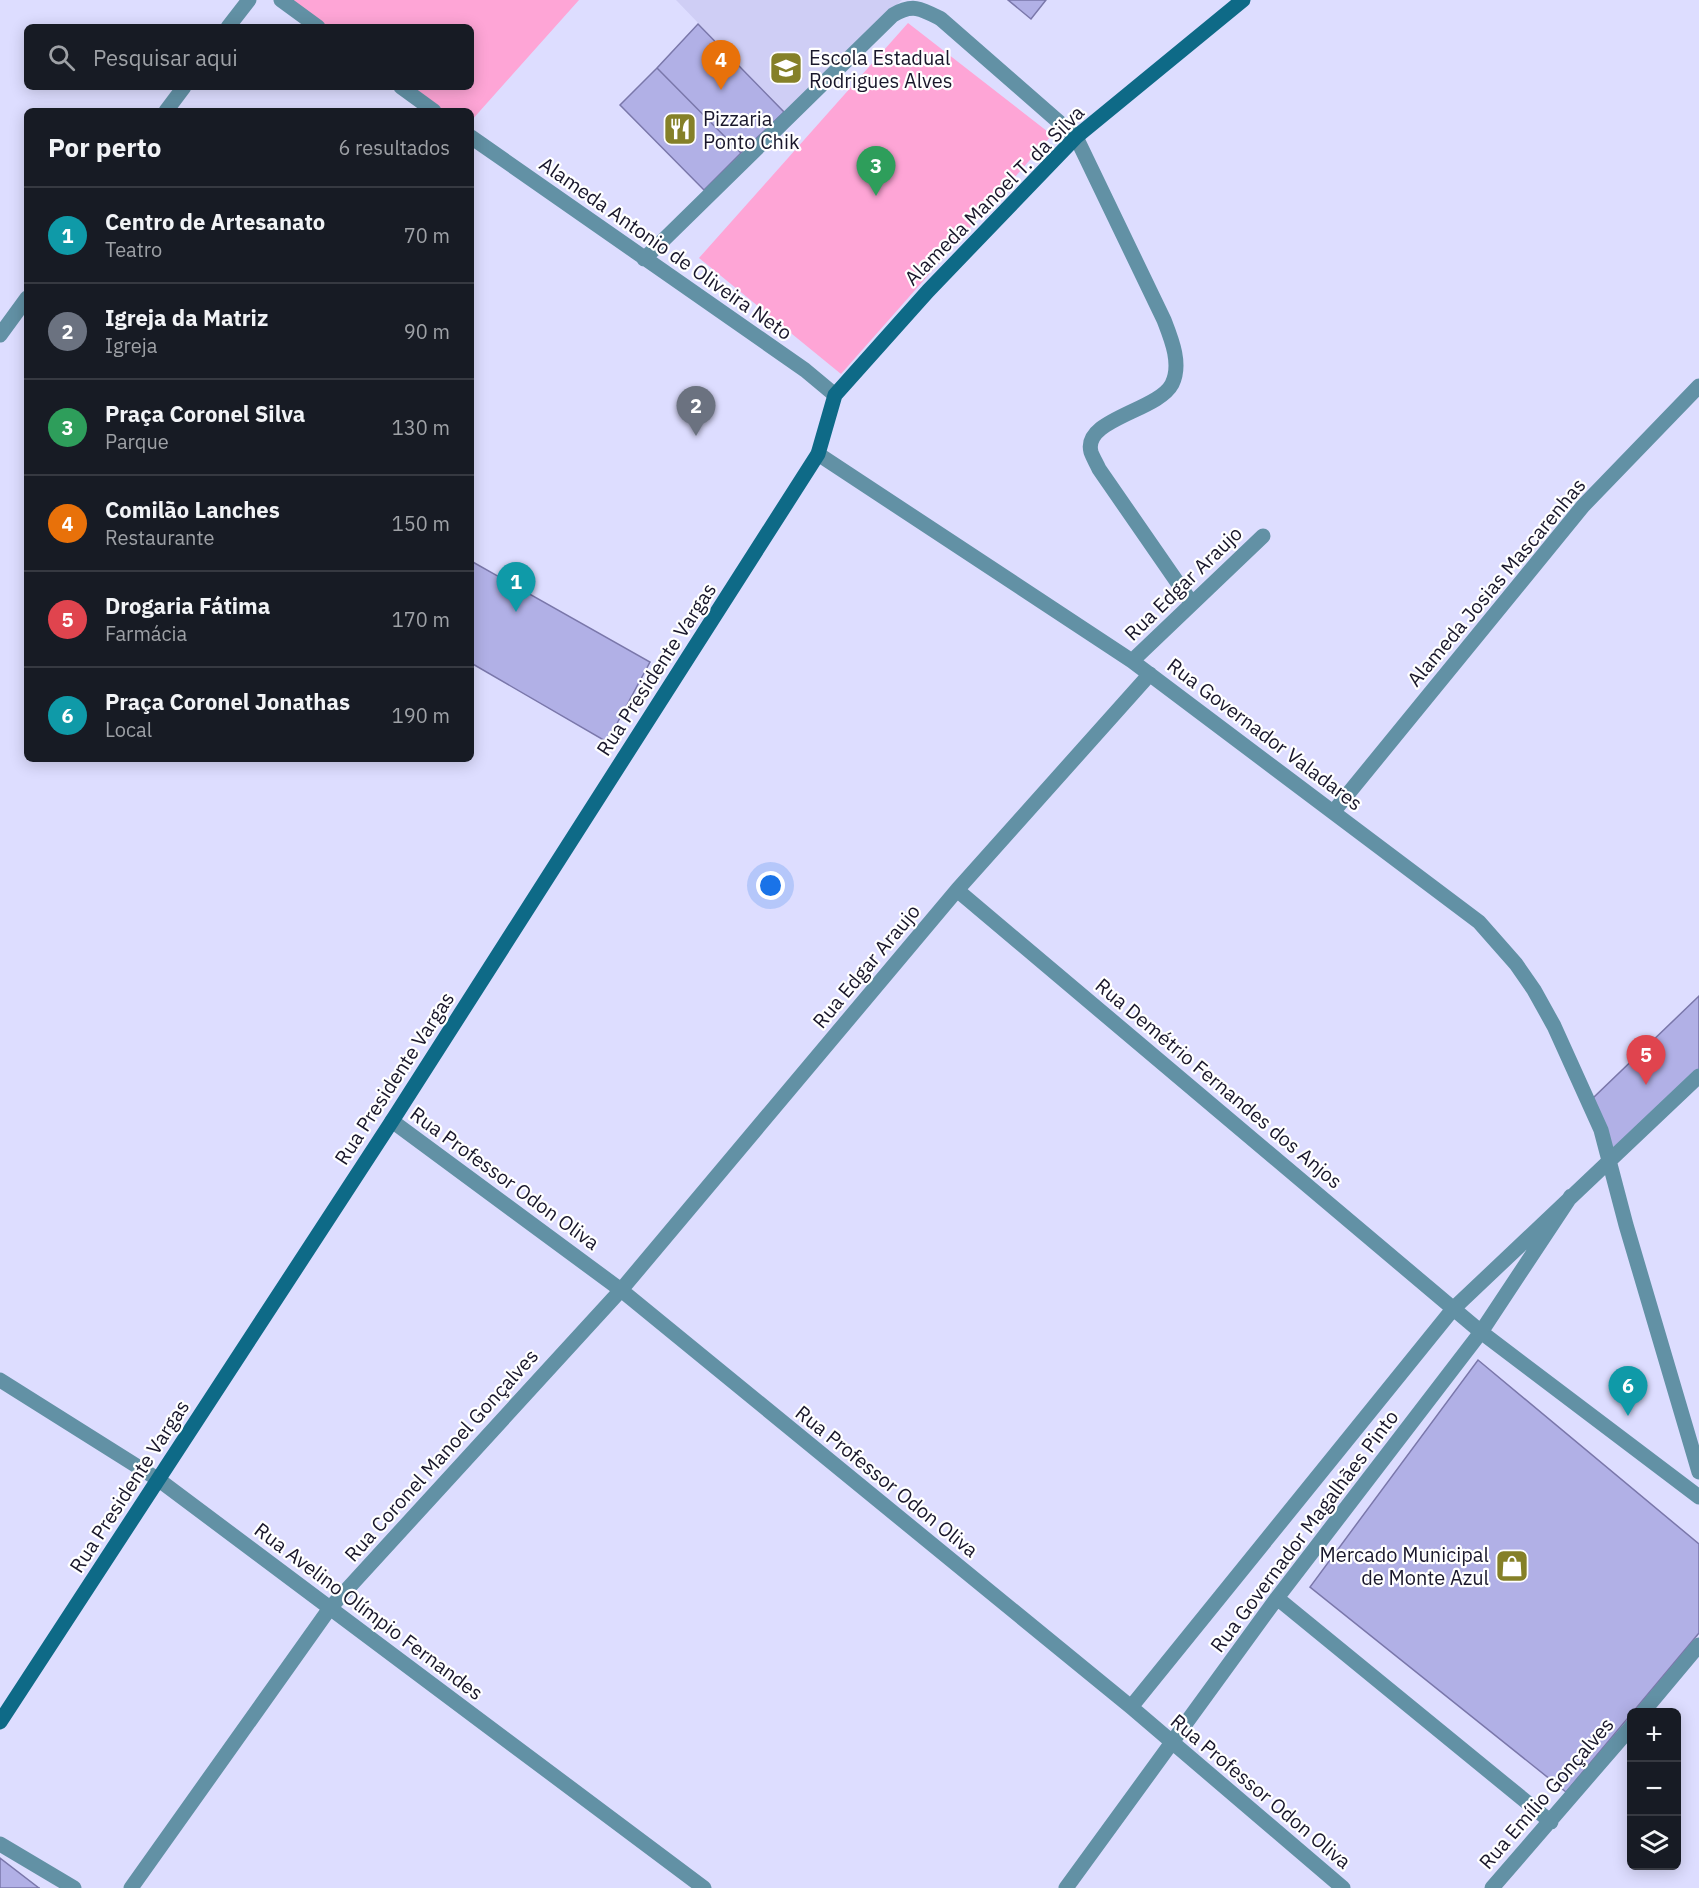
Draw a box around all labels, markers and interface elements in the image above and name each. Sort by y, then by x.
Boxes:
search box [24,24,474,90]
pin: 4 [702,40,740,90]
icon: search [45,41,78,74]
text: Pesquisar aqui [93,43,238,72]
place label: Escola Estadual Rodrigues Alves [809,44,952,94]
school or university icon: Escola Estadual Rodrigues Alves [768,50,804,86]
street label: Alameda Manoel T. da Silva [898,99,1090,291]
place label: Pizzaria Ponto Chik [703,105,800,155]
restaurant icon: Pizzaria Ponto Chik [662,111,698,147]
text: Por perto [48,130,161,164]
text: 6 resultados [338,134,450,161]
pin: 3 [856,146,896,196]
street label: Alameda Antonio de Oliveira Neto [534,150,798,346]
text: Centro de Artesanato [105,207,325,236]
text: 1 [62,222,74,249]
text: 70 m [404,222,450,249]
text: Teatro [105,236,162,263]
text: Igreja da Matriz [105,303,268,332]
text: 2 [62,318,74,345]
text: 90 m [404,318,450,345]
text: Igreja [105,332,157,359]
pin: 2 [676,386,716,436]
text: Praça Coronel Silva [105,399,305,428]
text: 3 [62,414,74,441]
text: 130 m [392,414,450,441]
text: Parque [105,428,169,455]
street label: Alameda Josias Mascarenhas [1401,472,1591,692]
text: Comilão Lanches [105,495,280,524]
text: 4 [62,510,74,537]
text: 150 m [392,510,450,537]
street label: Rua Edgar Araujo [1118,520,1248,646]
text: Restaurante [105,524,214,551]
pin: 1 [496,562,536,612]
street label: Rua Presidente Vargas [590,577,722,761]
text: Drogaria Fátima [105,591,270,620]
text: 5 [62,606,74,633]
text: 170 m [392,606,450,633]
text: Farmácia [105,620,187,647]
street label: Rua Governador Valadares [1162,652,1368,816]
text: Praça Coronel Jonathas [105,687,350,716]
text: 6 [62,702,74,729]
text: 190 m [392,702,450,729]
text: Local [105,716,152,743]
your location [756,871,785,900]
street label: Rua Edgar Araujo [806,898,926,1034]
street label: Rua Demétrio Fernandes dos Anjos [1090,972,1348,1194]
street label: Rua Presidente Vargas [328,986,460,1170]
pin: 5 [1626,1036,1666,1085]
street label: Rua Professor Odon Oliva [405,1100,605,1256]
street label: Rua Coronel Manoel Gonçalves [338,1343,544,1567]
pin: 6 [1608,1366,1648,1416]
street label: Rua Presidente Vargas [63,1394,195,1578]
street label: Rua Professor Odon Oliva [790,1399,984,1563]
street label: Rua Governador Magalhães Pinto [1204,1404,1404,1658]
street label: Rua Avelino Olímpio Fernandes [249,1516,489,1706]
place label: Mercado Municipal de Monte Azul [1320,1541,1489,1591]
shop icon: Mercado Municipal de Monte Azul [1494,1548,1530,1584]
street label: Rua Professor Odon Oliva [1165,1707,1357,1875]
map controls [1627,1708,1681,1870]
button: + [1627,1708,1681,1762]
street label: Rua Emílio Gonçalves [1473,1711,1619,1875]
button: − [1627,1762,1681,1816]
button: layers [1627,1816,1681,1870]

